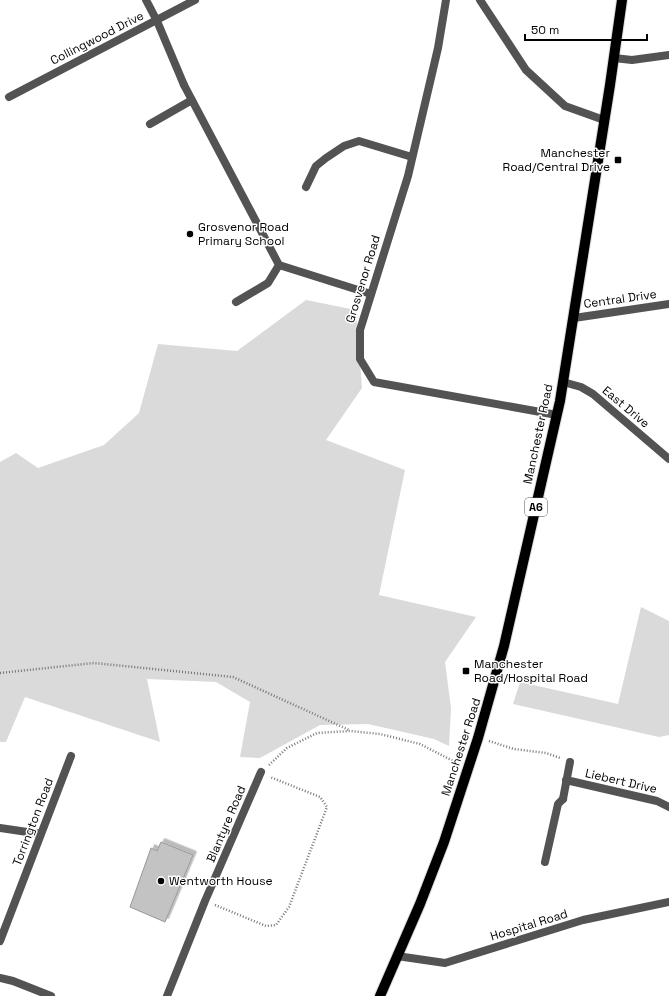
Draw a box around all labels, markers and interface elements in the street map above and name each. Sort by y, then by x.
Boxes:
street label: Collingwood Drive [48,8,146,68]
scale bar [525,16,647,42]
text: 50 m [531,22,559,38]
place label: Manchester Road/Central Drive [503,145,610,175]
marker: Manchester Road/Central Drive [613,155,623,165]
place label: Grosvenor Road Primary School [198,219,289,249]
marker: Grosvenor Road Primary School [185,229,195,239]
street label: Grosvenor Road [342,233,384,325]
street label: Central Drive [582,286,658,312]
street label: Manchester Road [520,382,556,486]
street label: East Drive [599,383,653,431]
road number: A6 [525,498,547,516]
place label: Manchester Road/Hospital Road [474,656,588,686]
marker: Manchester Road/Hospital Road [461,666,471,676]
street label: Manchester Road [438,696,484,798]
street label: Liebert Drive [583,765,659,797]
street label: Torrington Road [9,776,57,868]
street label: Blantyre Road [203,783,249,865]
place label: Wentworth House [169,873,273,889]
marker: Wentworth House [156,876,166,886]
street label: Hospital Road [488,906,570,944]

